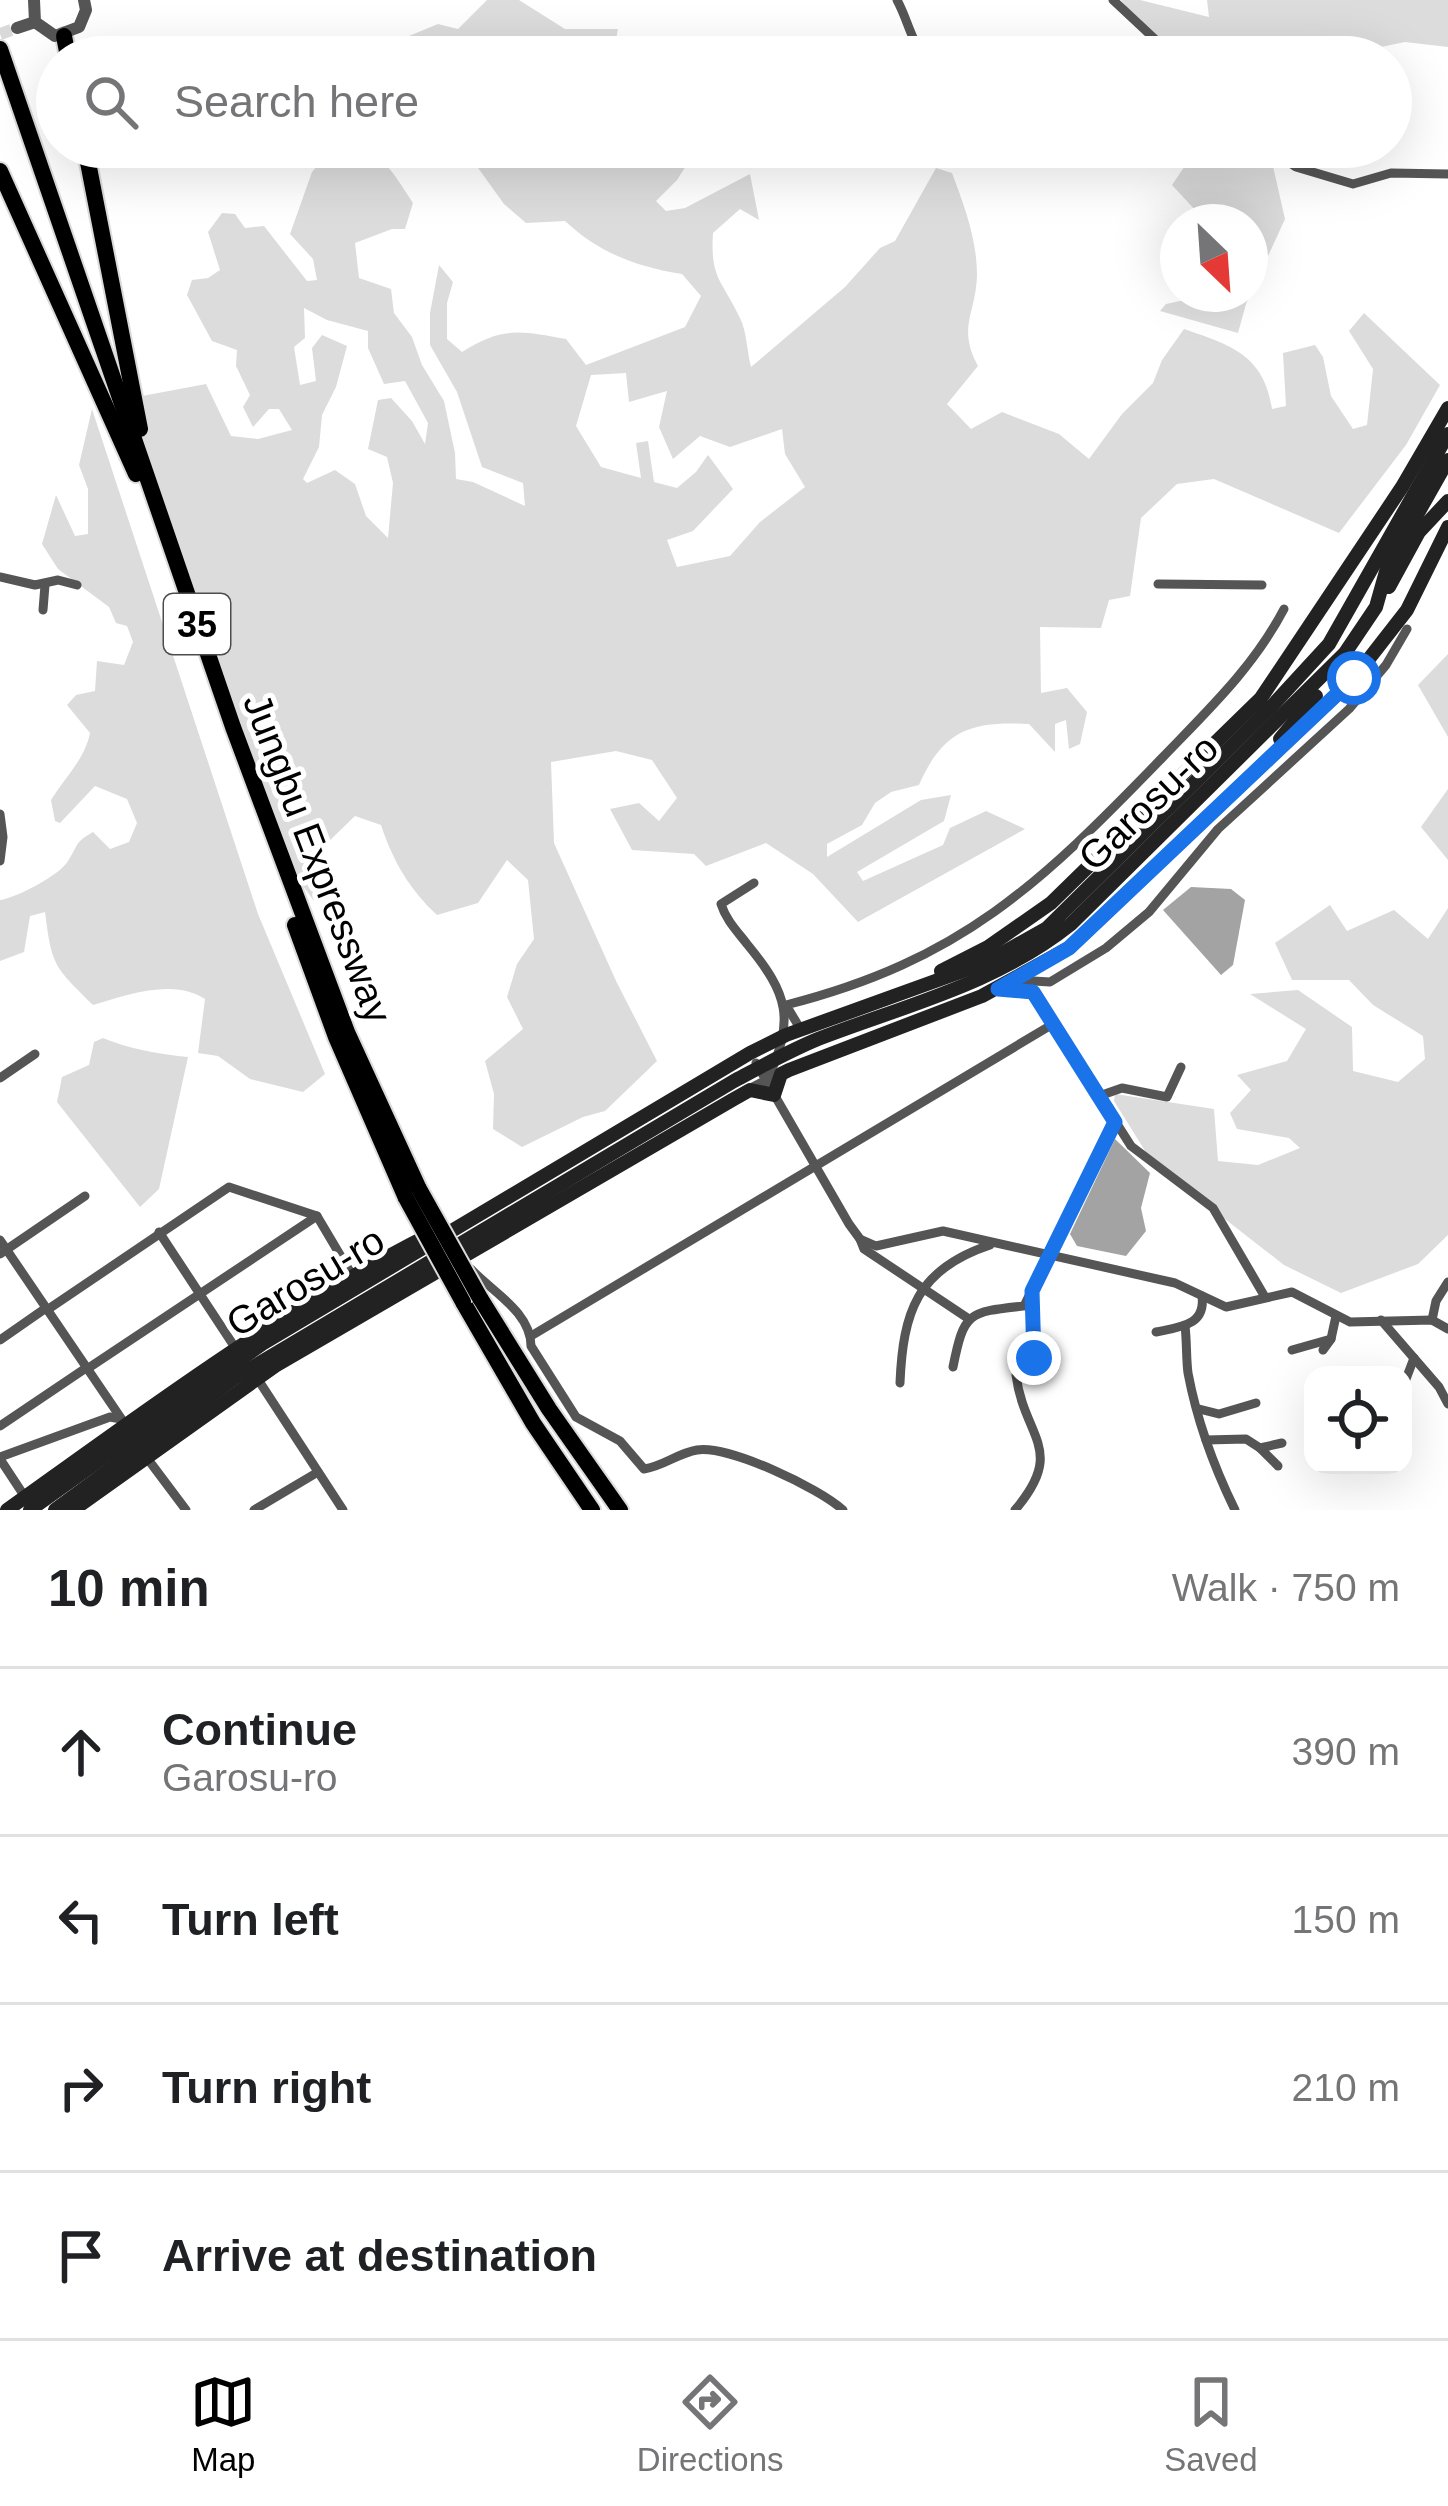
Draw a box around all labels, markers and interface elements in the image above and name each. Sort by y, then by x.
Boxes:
search box [36,36,1412,168]
icon: search [78,69,144,135]
text: Search here [174,76,419,127]
north arrow [1160,204,1268,312]
road number: 35 [164,594,230,654]
route start [1327,651,1381,705]
street label: Jungbu Expressway [235,688,400,1029]
street label: Garosu-ro [1070,726,1226,879]
street label: Garosu-ro [219,1218,392,1345]
route end [1007,1331,1061,1385]
map controls [1304,1366,1412,1474]
button: locate [1304,1366,1412,1474]
text: 10 min [48,1560,210,1617]
text: Walk · 750 m [1172,1566,1400,1609]
text: Continue [162,1704,357,1755]
icon: ahead [48,1719,114,1785]
text: 390 m [1292,1730,1400,1773]
text: Garosu-ro [162,1756,338,1799]
icon: left [48,1887,114,1953]
text: Turn left [162,1894,339,1945]
text: 150 m [1292,1898,1400,1941]
icon: right [48,2055,114,2121]
text: Turn right [162,2062,371,2113]
text: 210 m [1292,2066,1400,2109]
icon: arrive [48,2223,114,2289]
text: Arrive at destination [162,2230,597,2281]
tab: Map [190,2369,256,2479]
tab: Directions [637,2369,784,2479]
tab: Saved [1164,2369,1258,2479]

